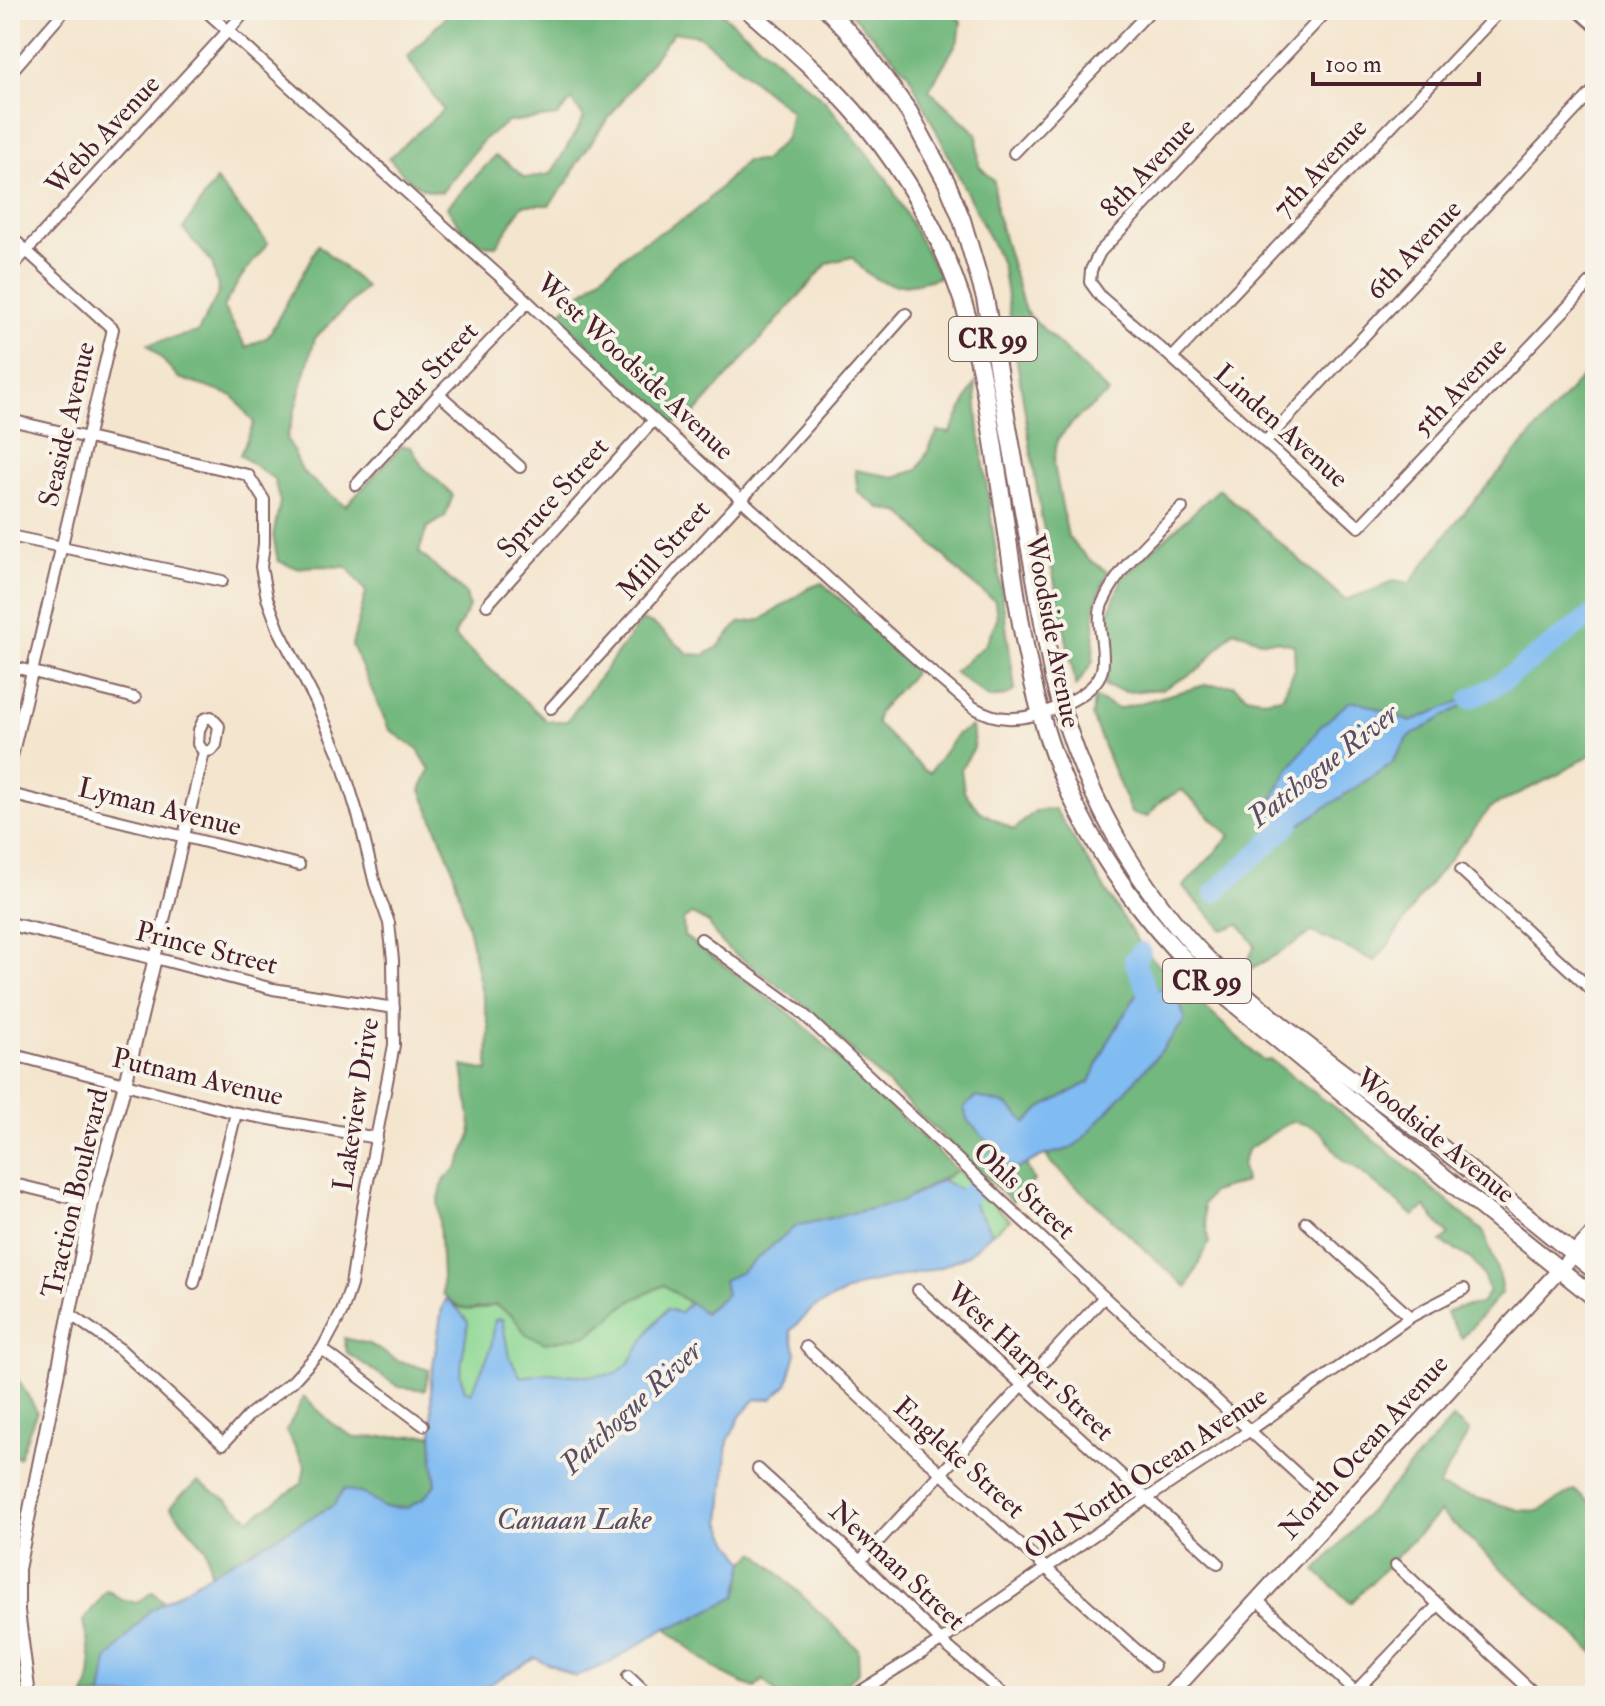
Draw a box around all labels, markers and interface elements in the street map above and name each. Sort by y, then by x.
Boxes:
scale bar [1313,36,1479,86]
text: 100 m [1325,49,1382,80]
street label: Webb Avenue [38,67,168,203]
street label: 8th Avenue [1093,111,1203,225]
street label: 7th Avenue [1265,111,1375,225]
street label: 6th Avenue [1359,192,1470,308]
street label: West Woodside Avenue [528,266,742,468]
street label: Cedar Street [364,314,486,442]
road number: CR 99 [949,317,1037,361]
street label: 5th Avenue [1405,330,1515,444]
street label: Seaside Avenue [31,338,103,510]
street label: Linden Avenue [1206,357,1356,496]
street label: Spruce Street [490,430,617,566]
street label: Mill Street [610,493,718,607]
street label: Woodside Avenue [1016,531,1088,731]
water label: Patchogue River [1240,694,1407,836]
street label: Lyman Avenue [74,770,245,845]
street label: Prince Street [132,914,281,983]
road number: CR 99 [1163,959,1251,1003]
street label: Lakeview Drive [326,1015,387,1193]
street label: Putnam Avenue [109,1041,287,1114]
street label: Woodside Avenue [1347,1060,1522,1212]
street label: Traction Boulevard [34,1085,117,1301]
street label: Ohls Street [965,1135,1083,1247]
street label: West Harper Street [938,1275,1121,1449]
water label: Patchogue River [552,1331,711,1483]
street label: North Ocean Avenue [1272,1347,1456,1547]
street label: Old North Ocean Avenue [1017,1379,1274,1568]
street label: Engleke Street [886,1390,1032,1526]
street label: Newman Street [821,1494,973,1638]
water label: Canaan Lake [496,1501,653,1538]

